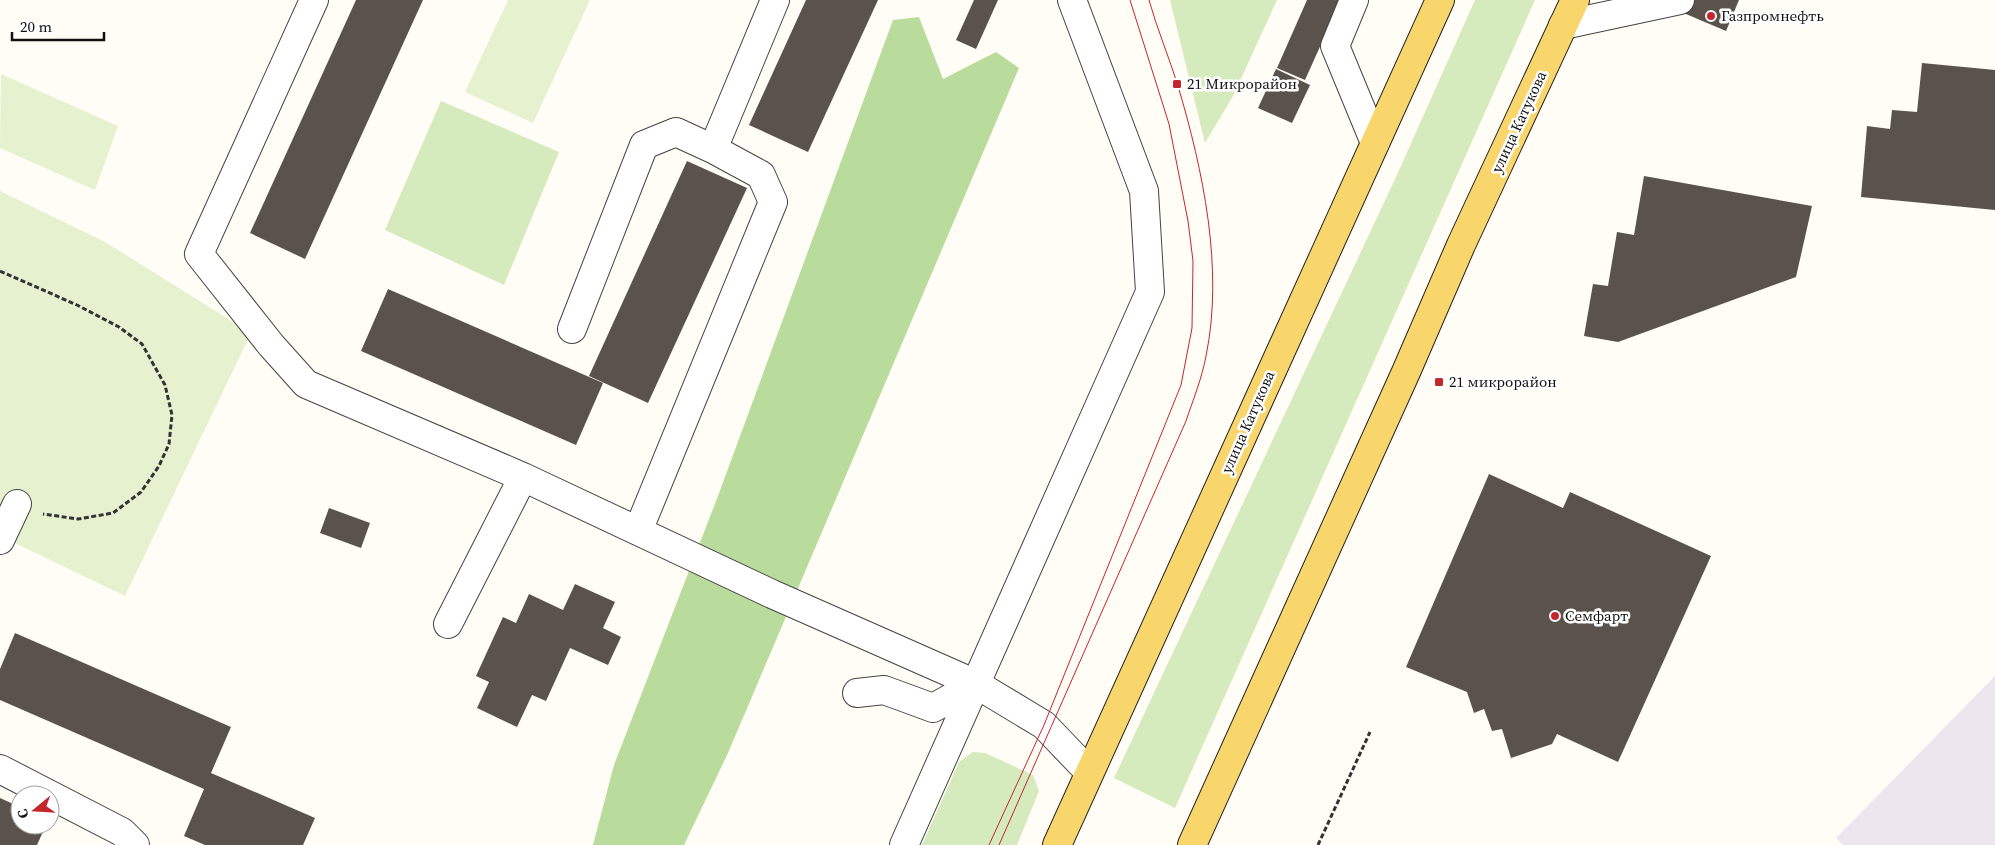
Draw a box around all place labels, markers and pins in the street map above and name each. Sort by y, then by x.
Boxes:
place label: Газпромнефть [1721,5,1824,26]
marker: Газпромнефть [1705,10,1717,22]
place label: 21 Микрорайон [1187,73,1297,94]
marker: 21 Микрорайон [1171,78,1183,90]
place label: 21 микрорайон [1449,371,1557,392]
marker: 21 микрорайон [1433,376,1445,388]
place label: Семфарт [1565,605,1628,626]
marker: Семфарт [1549,610,1561,622]

